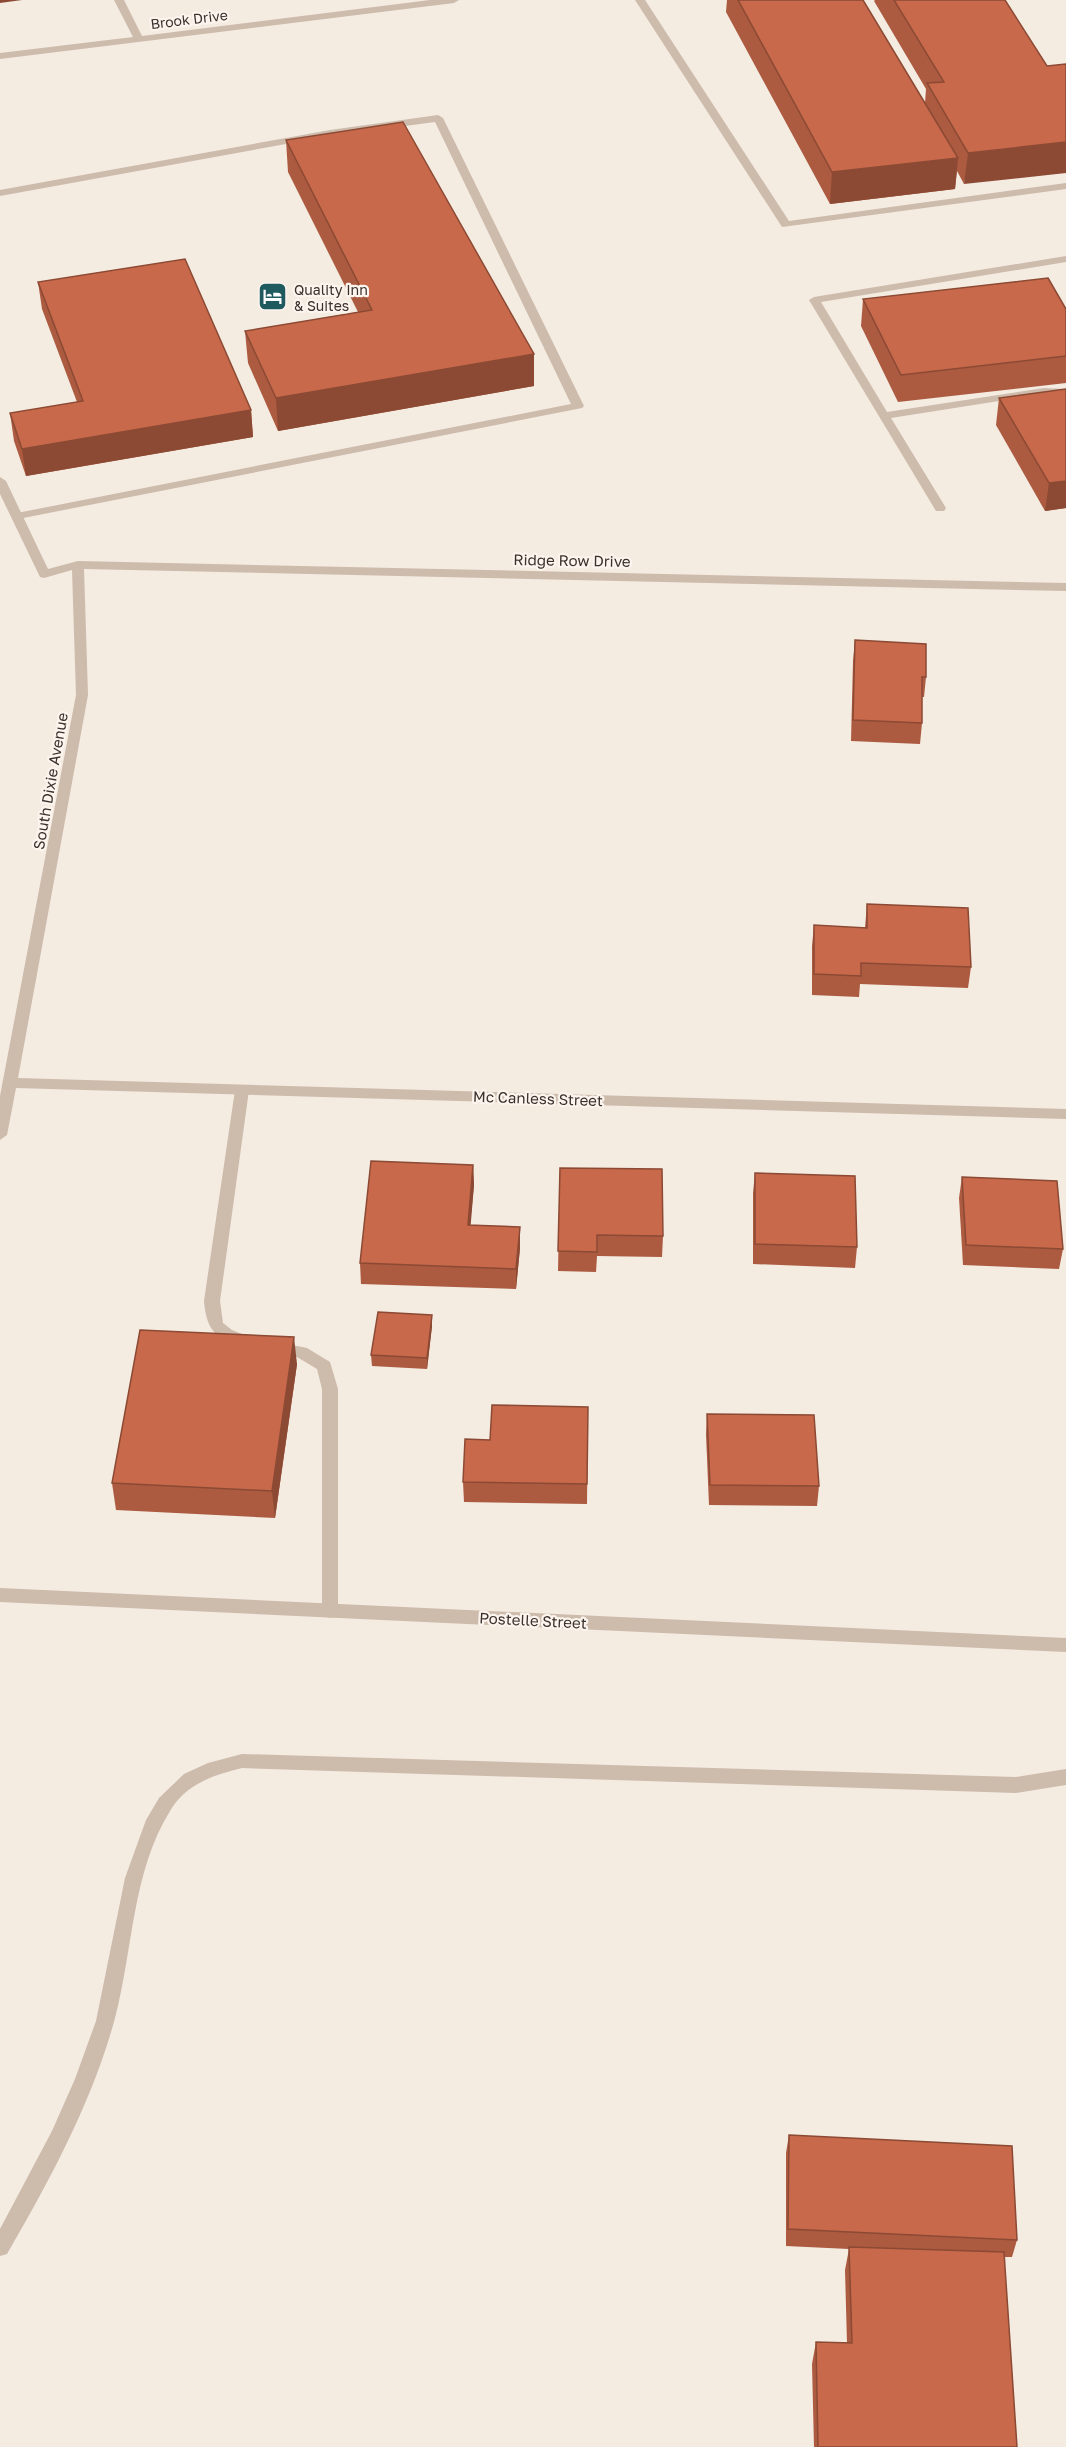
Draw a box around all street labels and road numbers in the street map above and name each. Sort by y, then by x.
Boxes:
street label: Brook Drive [149,6,229,32]
street label: Ridge Row Drive [513,550,631,570]
street label: South Dixie Avenue [29,711,71,851]
street label: Mc Canless Street [473,1087,603,1109]
street label: Postelle Street [479,1608,587,1632]

